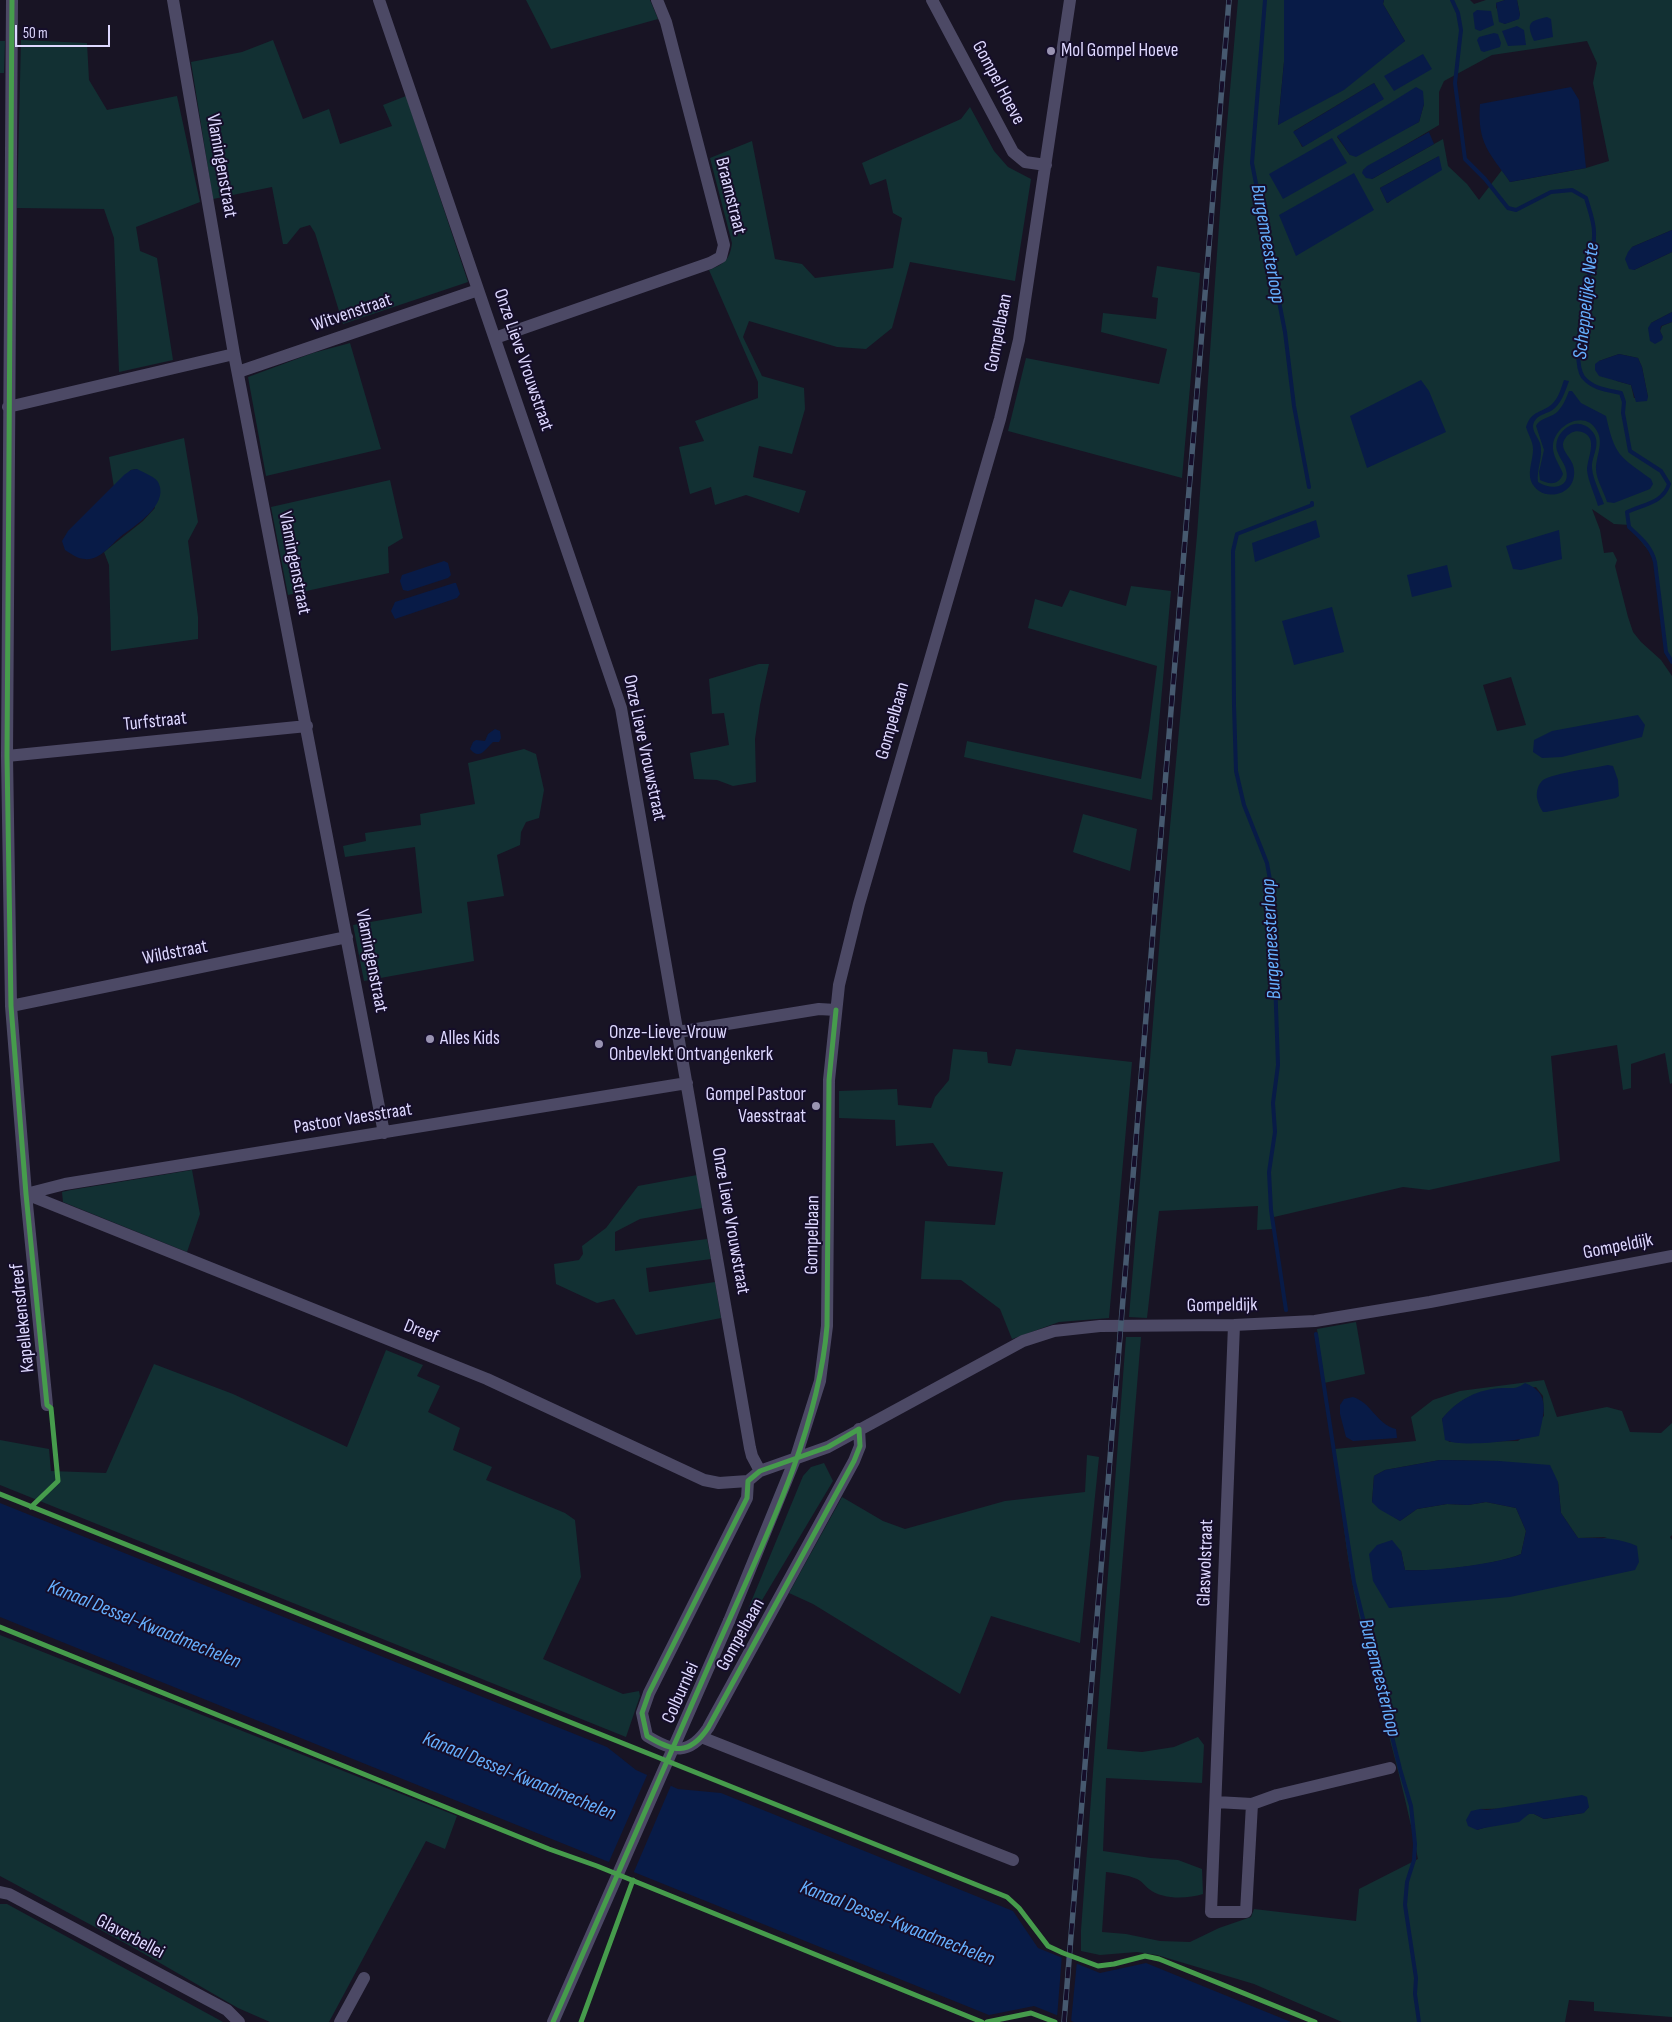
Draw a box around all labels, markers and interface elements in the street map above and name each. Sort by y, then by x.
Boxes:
scale bar [18,15,112,47]
text: 50 m [23,24,48,43]
street label: Gompel Hoeve [966,37,1030,129]
place label: Mol Gompel Hoeve [1061,40,1178,62]
marker: Mol Gompel Hoeve [1045,45,1057,57]
street label: Vlamingenstraat [201,112,241,220]
street label: Braamstraat [709,155,751,237]
water label: Burgemeesterloop [1245,183,1289,305]
water label: Scheppelijke Nete [1569,242,1605,360]
street label: Onze Lieve Vrouwstraat [488,286,558,434]
street label: Witvenstraat [309,289,395,337]
street label: Gompelbaan [980,292,1018,374]
street label: Vlamingenstraat [273,509,315,617]
street label: Onze Lieve Vrouwstraat [617,673,671,823]
street label: Gompelbaan [871,680,915,762]
street label: Turfstraat [122,707,188,737]
water label: Burgemeesterloop [1257,878,1287,1000]
street label: Vlamingenstraat [350,907,392,1015]
street label: Wildstraat [141,936,209,970]
place label: Onze-Lieve-Vrouw Onbevlekt Ontvangenkerk [609,1022,773,1066]
place label: Alles Kids [440,1028,500,1050]
marker: Alles Kids [424,1033,436,1045]
marker: Onze-Lieve-Vrouw Onbevlekt Ontvangenkerk [593,1038,605,1050]
place label: Gompel Pastoor Vaesstraat [706,1084,806,1128]
street label: Pastoor Vaesstraat [292,1098,414,1140]
marker: Gompel Pastoor Vaesstraat [810,1100,822,1112]
street label: Onze Lieve Vrouwstraat [706,1146,754,1296]
street label: Gompelbaan [801,1195,825,1275]
street label: Gompeldijk [1581,1229,1655,1265]
street label: Kapellekensdreef [6,1262,40,1374]
street label: Gompeldijk [1186,1294,1258,1318]
street label: Dreef [400,1315,442,1349]
street label: Glaswolstraat [1193,1519,1219,1607]
water label: Kanaal Dessel-Kwaadmechelen [44,1575,244,1675]
street label: Gompelbaan [712,1595,770,1675]
water label: Burgemeesterloop [1353,1617,1405,1739]
street label: Colburnlei [657,1659,705,1727]
water label: Kanaal Dessel-Kwaadmechelen [419,1727,619,1827]
water label: Kanaal Dessel-Kwaadmechelen [796,1876,998,1972]
street label: Glaverbellei [92,1909,168,1965]

